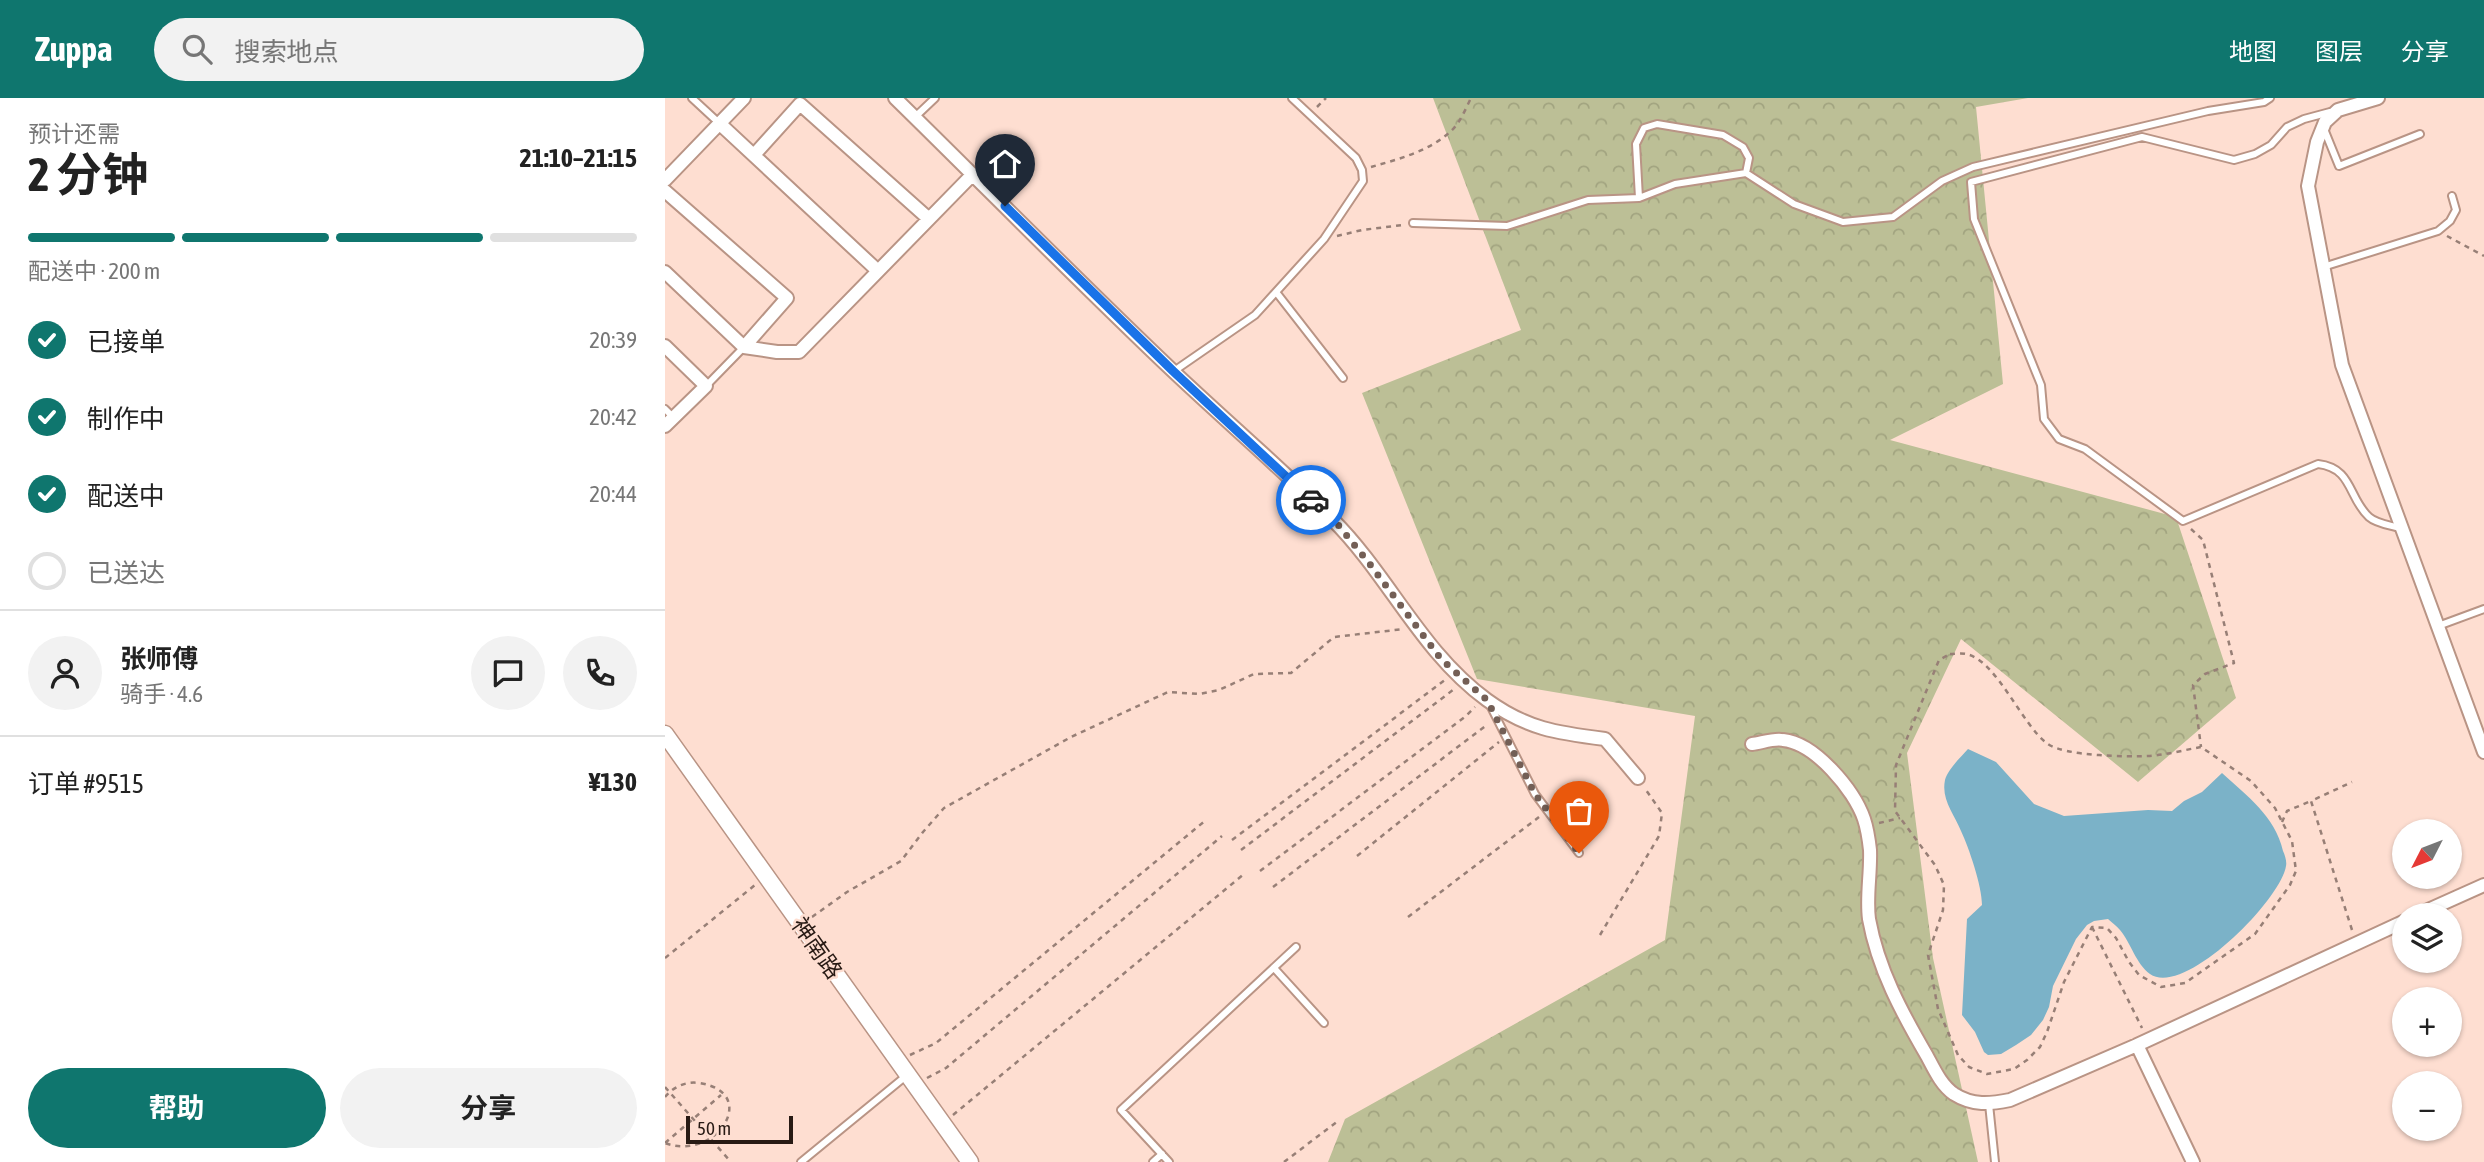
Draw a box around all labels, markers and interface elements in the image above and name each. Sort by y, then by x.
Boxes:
search box [154,18,644,81]
text: Zuppa [35,30,112,68]
icon: search [178,30,216,68]
text: 搜索地点 [234,37,338,67]
text: 地图 [2229,38,2277,65]
text: 图层 [2315,38,2363,65]
text: 分享 [2401,38,2449,65]
text: 预计还需 [28,121,120,147]
pin [975,134,1035,206]
text: 21:10–21:15 [520,143,637,173]
icon: home [986,145,1024,183]
text: 2 分钟 [28,148,148,201]
text: 配送中 · 200 m [28,258,160,284]
icon: check [28,321,66,359]
text: 已接单 [87,327,165,357]
text: 20:39 [589,327,637,353]
icon: check [28,398,66,436]
text: 制作中 [87,404,165,434]
text: 20:42 [589,404,637,430]
courier [1276,465,1346,535]
icon: check [28,475,66,513]
text: 配送中 [87,481,165,511]
text: 20:44 [589,481,637,507]
icon: car [1292,481,1330,519]
text: 已送达 [87,558,165,588]
button: person [28,636,102,710]
button: chat [471,636,545,710]
button: phone [563,636,637,710]
text: 张师傅 [120,644,198,674]
text: 骑手 · 4.6 [120,681,203,707]
text: ¥130 [589,767,637,797]
text: 订单 #9515 [28,769,144,799]
pin [1549,781,1609,853]
icon: bag [1560,792,1598,830]
north arrow [2392,819,2462,889]
map controls [2392,819,2462,1141]
button: layers [2392,903,2462,973]
street label: 神南路 [787,912,847,984]
button: + [2392,987,2462,1057]
button: 帮助 [28,1068,326,1148]
button: 分享 [340,1068,637,1148]
button: − [2392,1071,2462,1141]
scale bar [686,1113,793,1145]
text: 50 m [697,1117,731,1139]

